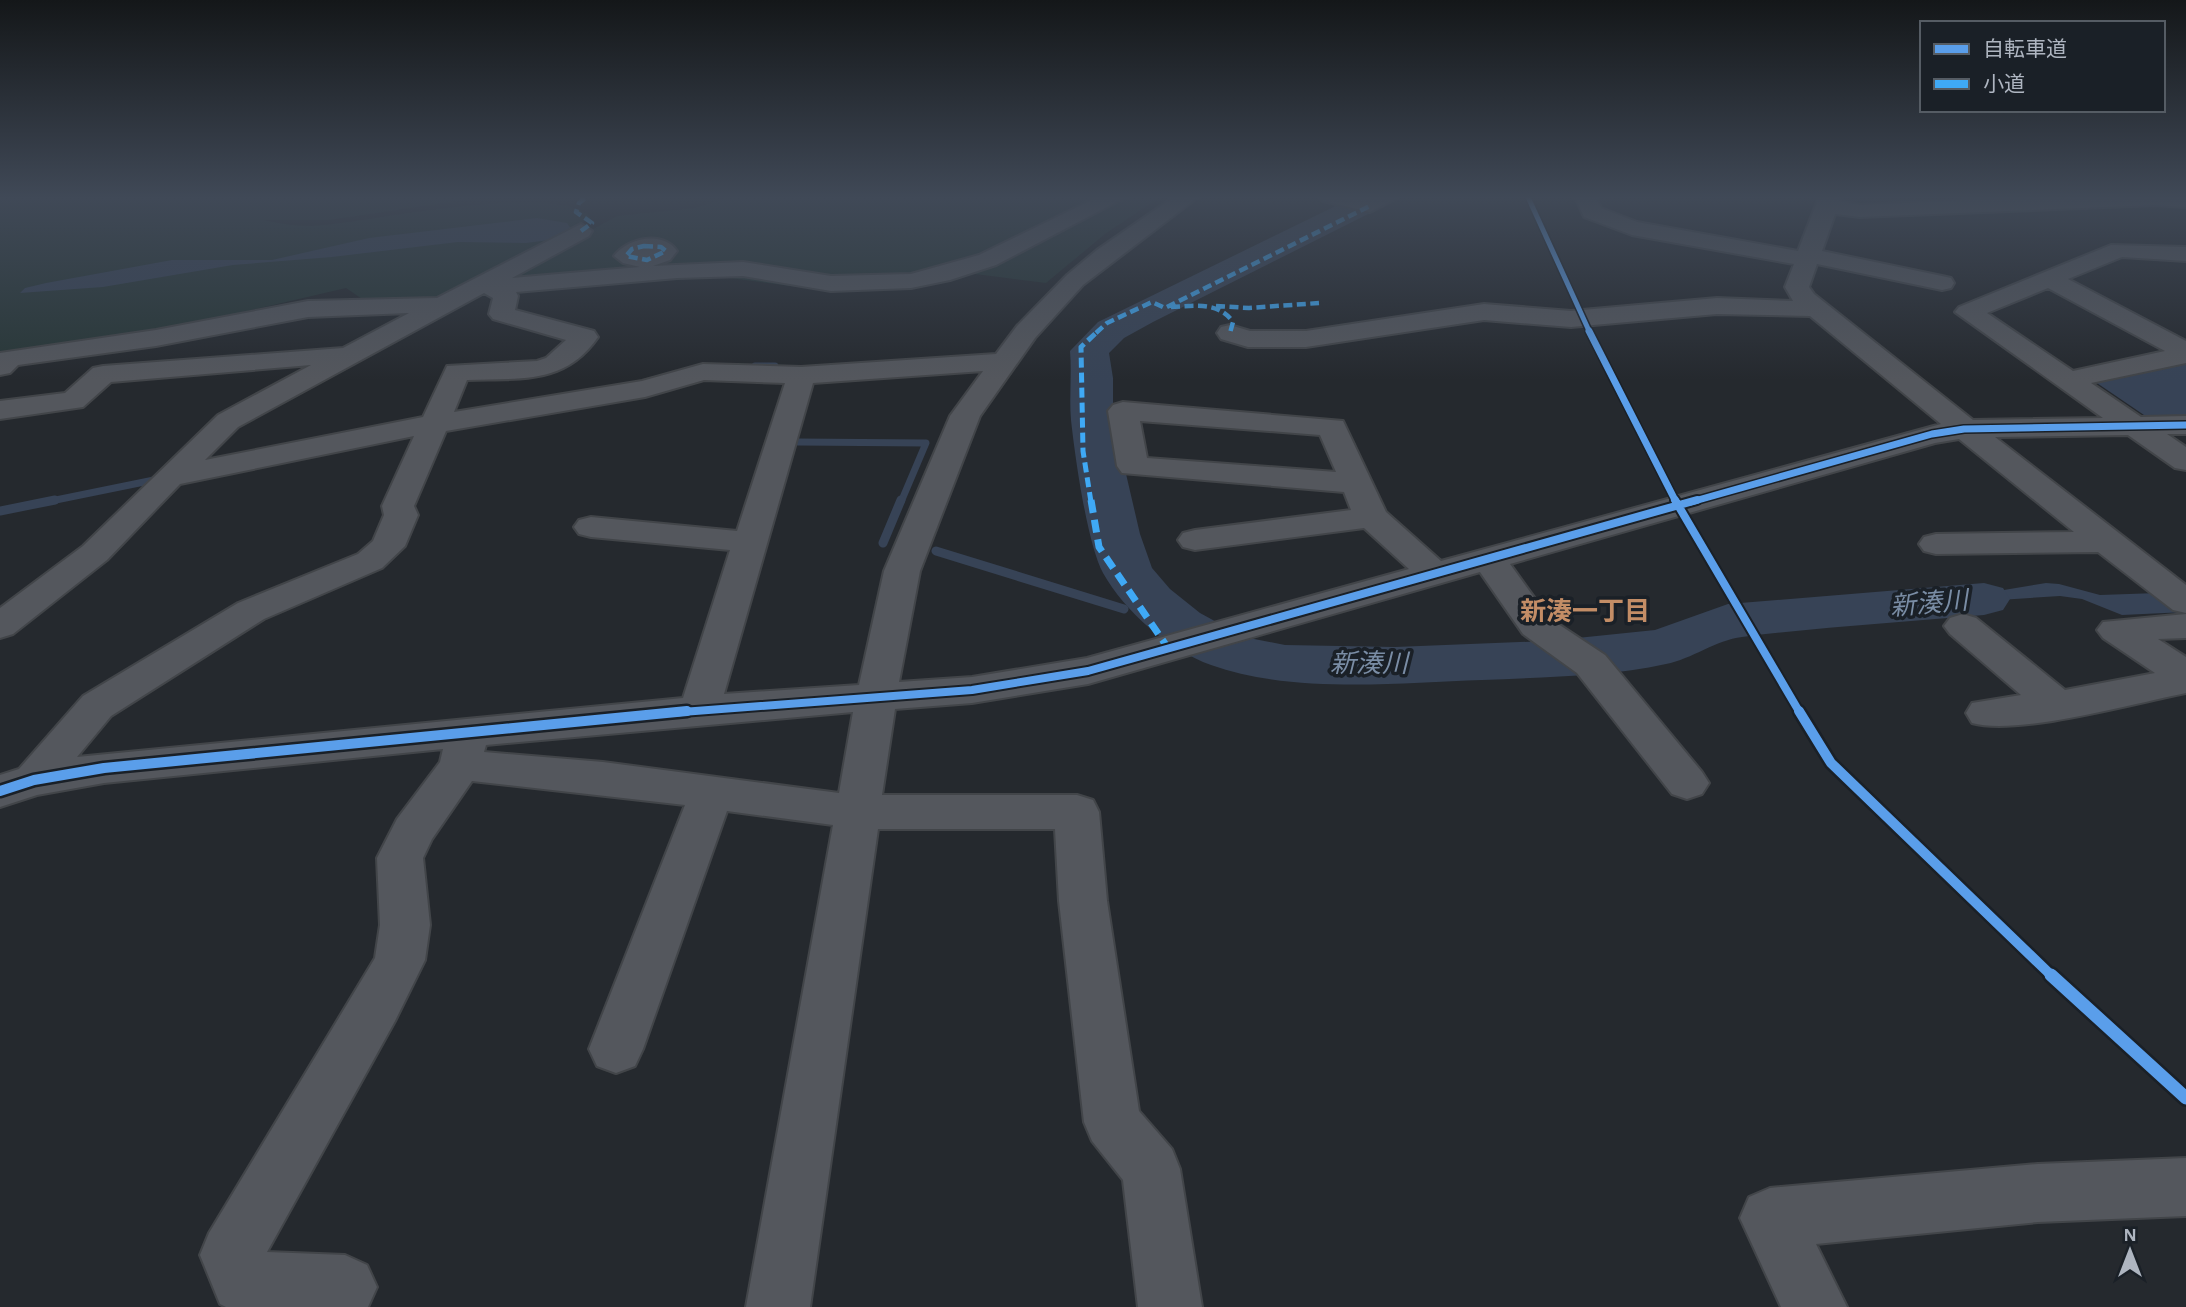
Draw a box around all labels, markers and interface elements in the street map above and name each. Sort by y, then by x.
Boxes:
legend [1920,21,2165,112]
text: 自転車道 [1983,38,2067,60]
text: 小道 [1983,73,2025,95]
water label: 新湊川 [1889,586,1972,620]
district label: 新湊一丁目 [1520,597,1650,625]
water label: 新湊川 [1330,650,1411,677]
north arrow [2095,1216,2165,1286]
text: N [2123,1226,2137,1245]

